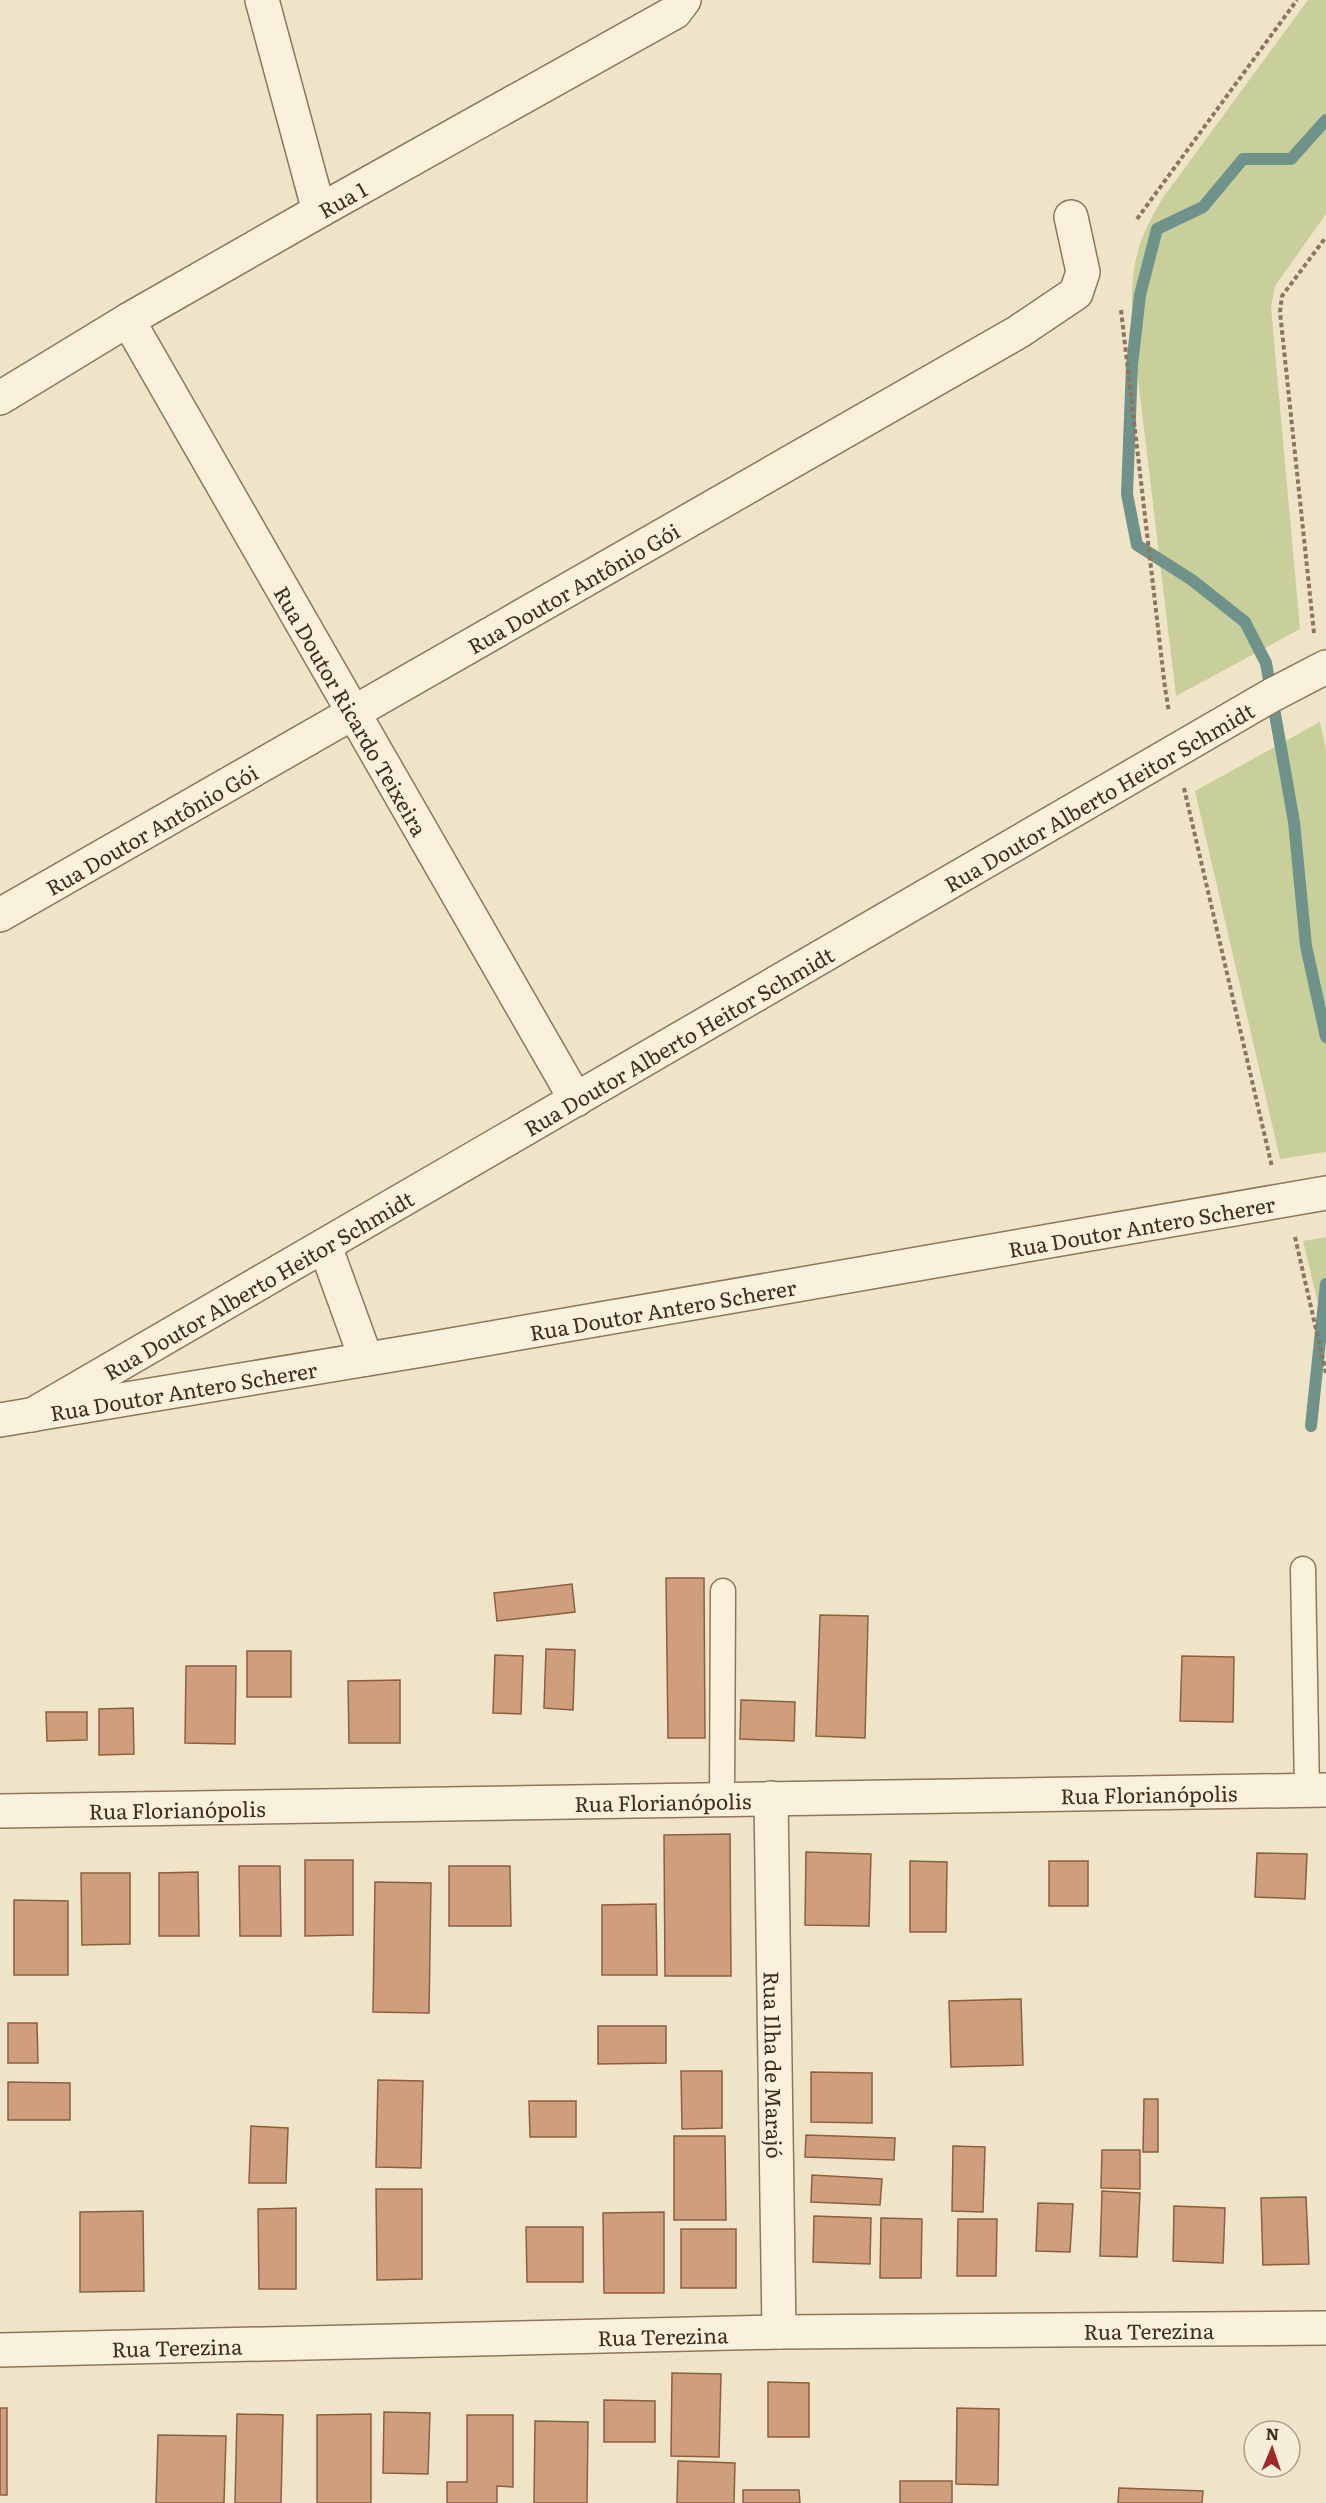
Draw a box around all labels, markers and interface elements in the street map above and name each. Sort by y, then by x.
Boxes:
street label: Rua 1 [312,172,372,224]
street label: Rua Doutor Antônio Gói [461,514,685,660]
street label: Rua Doutor Ricardo Teixeira [268,579,437,842]
street label: Rua Doutor Alberto Heitor Schmidt [937,693,1260,898]
street label: Rua Doutor Antônio Gói [39,755,263,902]
street label: Rua Doutor Alberto Heitor Schmidt [517,937,839,1142]
street label: Rua Doutor Alberto Heitor Schmidt [97,1181,419,1386]
street label: Rua Doutor Antero Scherer [1006,1187,1277,1263]
street label: Rua Doutor Antero Scherer [527,1270,798,1347]
street label: Rua Doutor Antero Scherer [48,1352,319,1427]
street label: Rua Florianópolis [1060,1776,1238,1810]
street label: Rua Florianópolis [574,1784,752,1817]
street label: Rua Florianópolis [88,1791,266,1825]
street label: Rua Ilha de Marajó [758,1971,792,2159]
street label: Rua Terezina [1083,2313,1215,2345]
street label: Rua Terezina [597,2318,729,2352]
street label: Rua Terezina [111,2329,243,2363]
north arrow [1242,2419,1302,2479]
text: N [1265,2421,1280,2445]

